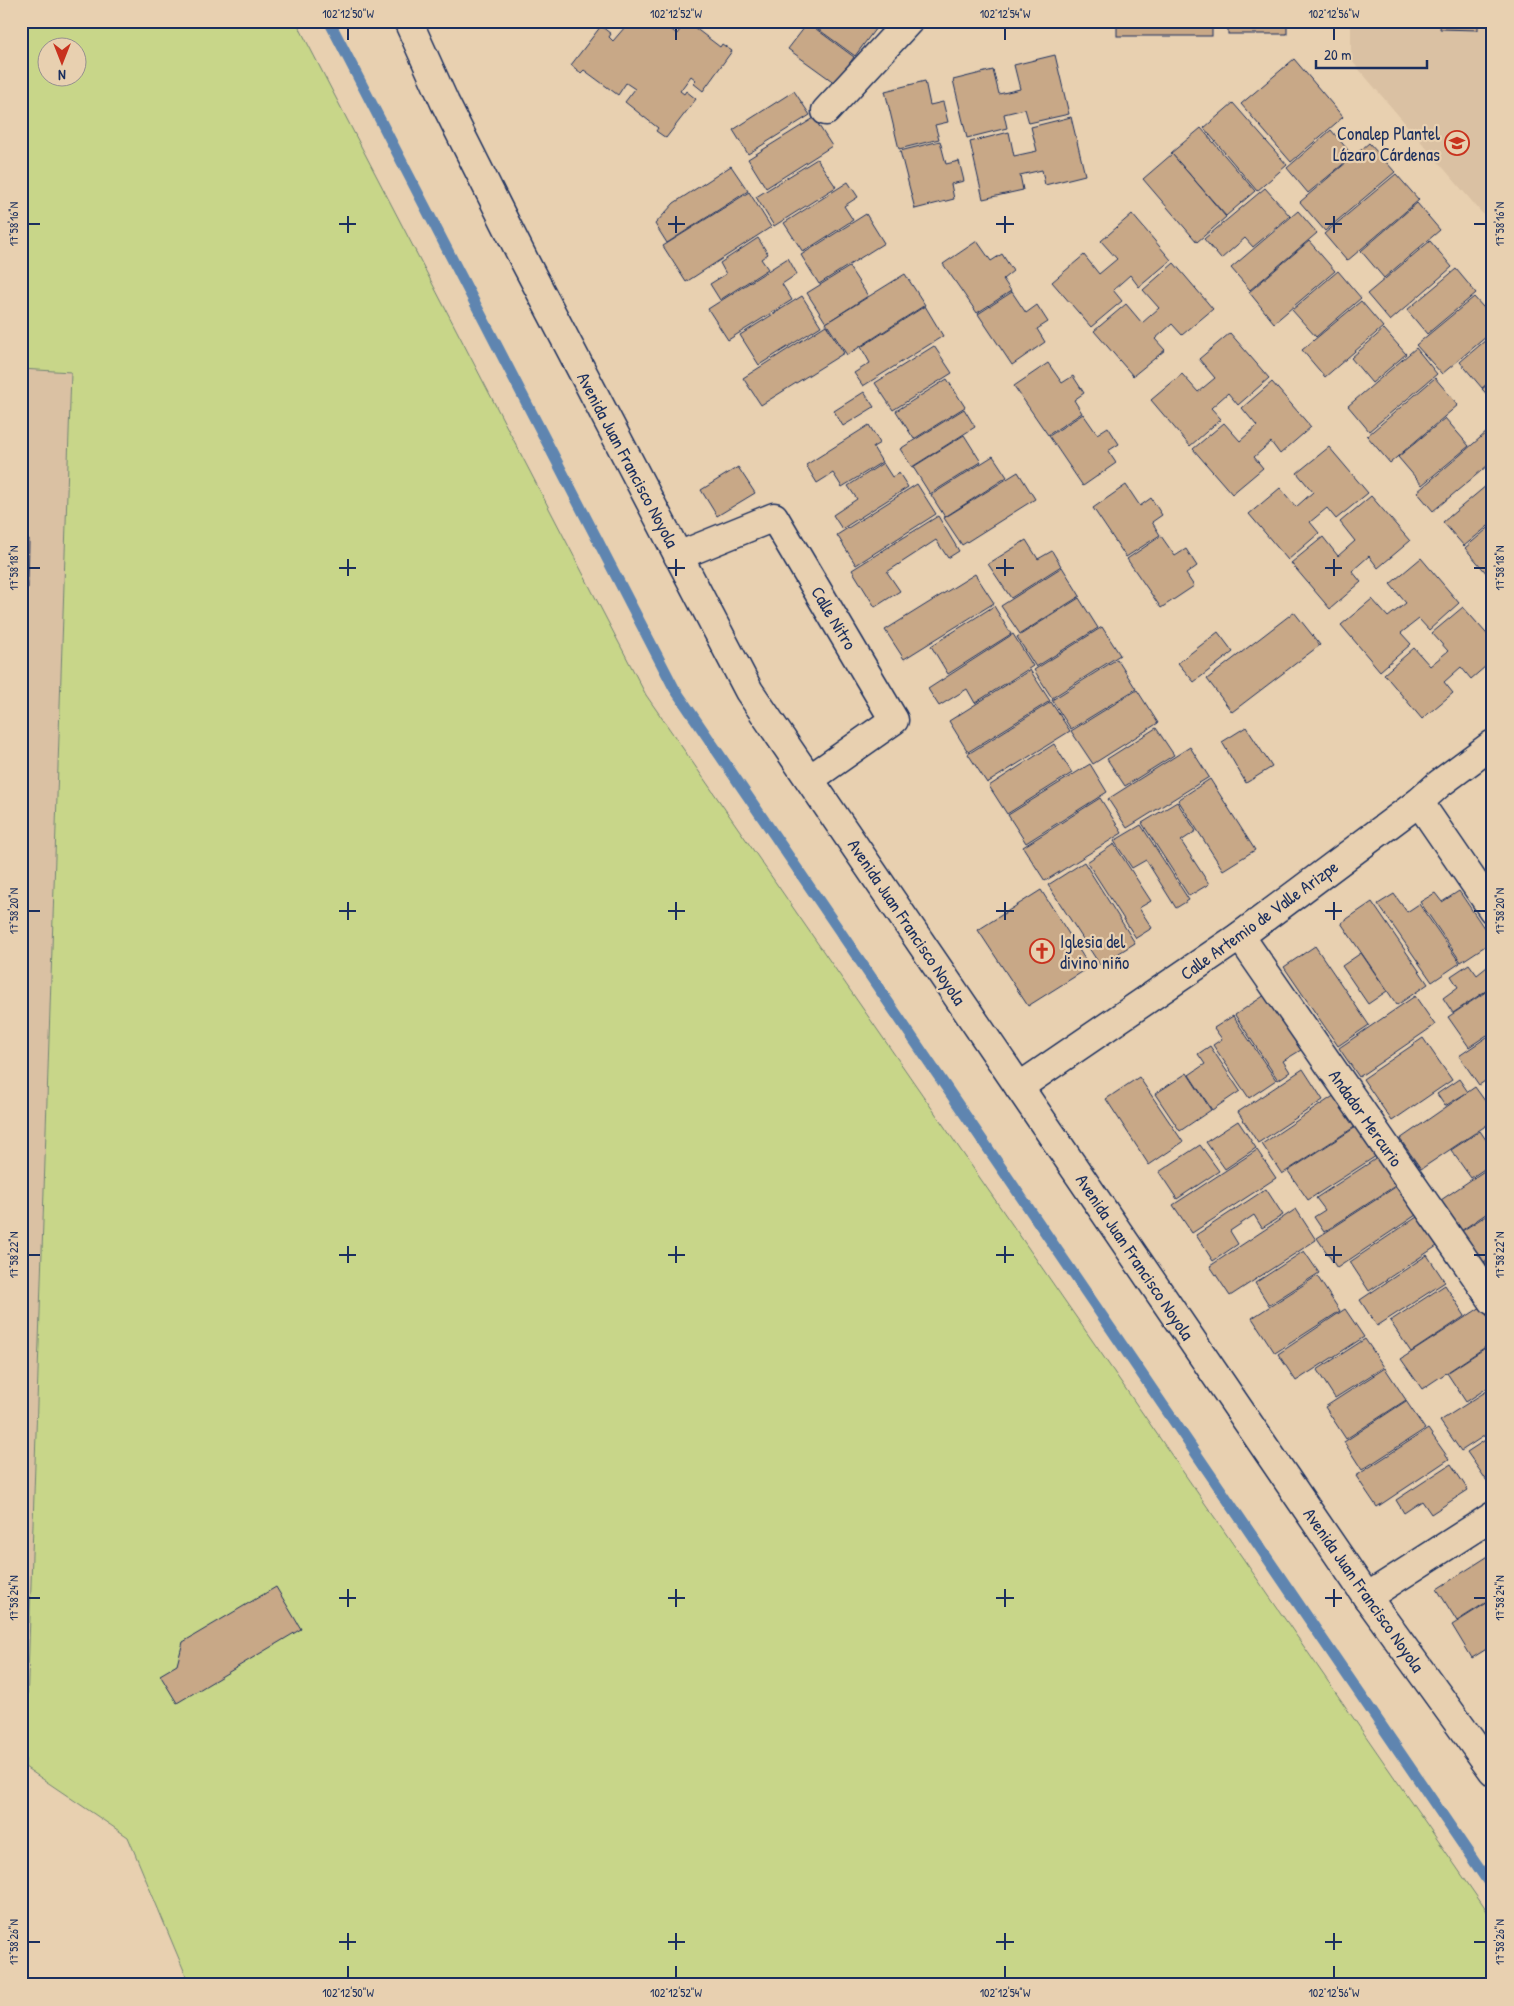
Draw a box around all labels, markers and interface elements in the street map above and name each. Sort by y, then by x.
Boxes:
text: 102°12'50"W [322,5,374,22]
text: 102°12'52"W [650,5,703,22]
text: 102°12'54"W [980,5,1031,22]
text: 102°12'56"W [1309,5,1360,22]
north arrow [38,38,88,88]
scale bar [1316,38,1428,70]
text: 20 m [1324,44,1351,65]
text: N [58,66,66,85]
place label: Conalep Plantel Lázaro Cárdenas [1333,121,1440,167]
school or university icon: Conalep Plantel Lázaro Cárdenas [1444,130,1470,156]
text: 17°58'16"N [5,202,22,246]
text: 17°58'16"N [1491,202,1508,246]
street label: Avenida Juan Francisco Noyola [571,368,685,552]
text: 17°58'18"N [5,546,22,590]
text: 17°58'18"N [1491,546,1508,590]
street label: Calle Nitro [805,582,863,654]
street label: Avenida Juan Francisco Noyola [842,834,972,1010]
street label: Calle Artemio de Valle Arizpe [1175,854,1343,986]
text: 17°58'20"N [5,888,22,934]
text: 17°58'20"N [1491,888,1508,934]
place label: Iglesia del divino niño [1060,929,1129,975]
church icon: Iglesia del divino niño [1029,938,1055,964]
street label: Andador Mercurio [1323,1064,1409,1172]
street label: Avenida Juan Francisco Noyola [1070,1169,1200,1345]
text: 17°58'22"N [5,1232,22,1278]
text: 17°58'22"N [1491,1232,1508,1278]
street label: Avenida Juan Francisco Noyola [1298,1503,1430,1677]
text: 17°58'24"N [5,1575,22,1621]
text: 17°58'24"N [1491,1575,1508,1621]
text: 17°58'26"N [5,1919,22,1965]
text: 17°58'26"N [1491,1919,1508,1965]
text: 102°12'50"W [322,1984,374,2001]
text: 102°12'52"W [650,1984,703,2001]
text: 102°12'54"W [980,1984,1031,2001]
text: 102°12'56"W [1309,1984,1360,2001]

